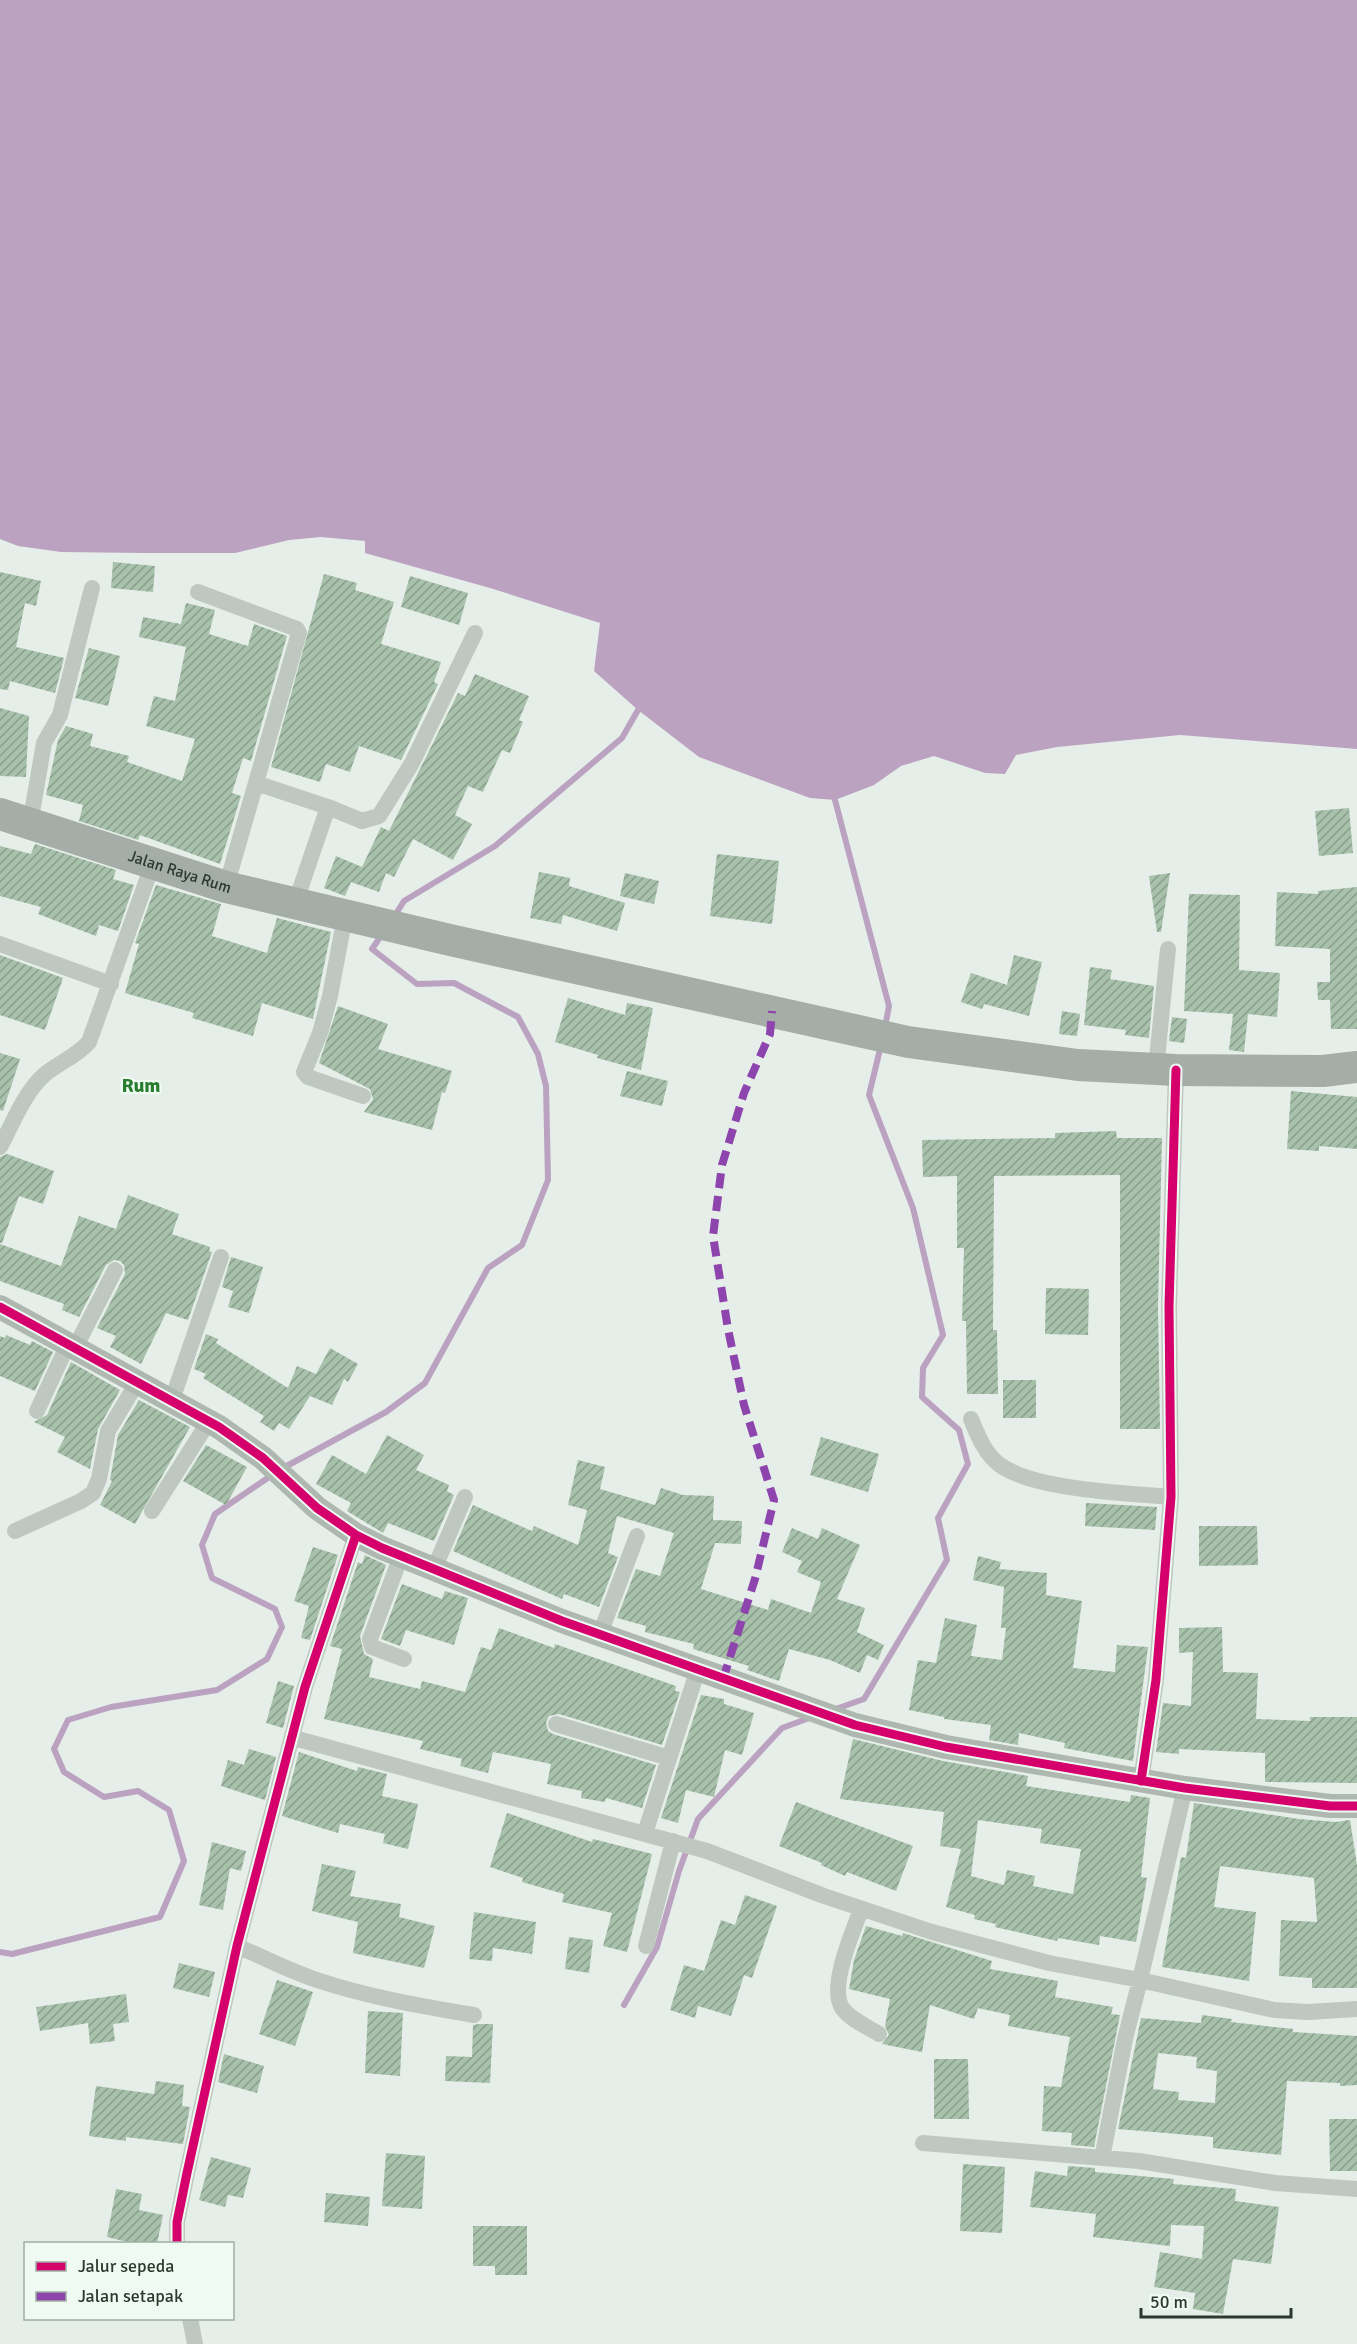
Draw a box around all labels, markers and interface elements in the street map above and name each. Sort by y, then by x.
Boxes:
street label: Jalan Raya Rum [126,846,234,898]
district label: Rum [121,1073,161,1098]
legend [24,2242,234,2320]
text: Jalur sepeda [78,2255,174,2277]
scale bar [1141,2281,1291,2319]
text: Jalan setapak [78,2285,183,2307]
text: 50 m [1150,2291,1188,2313]

